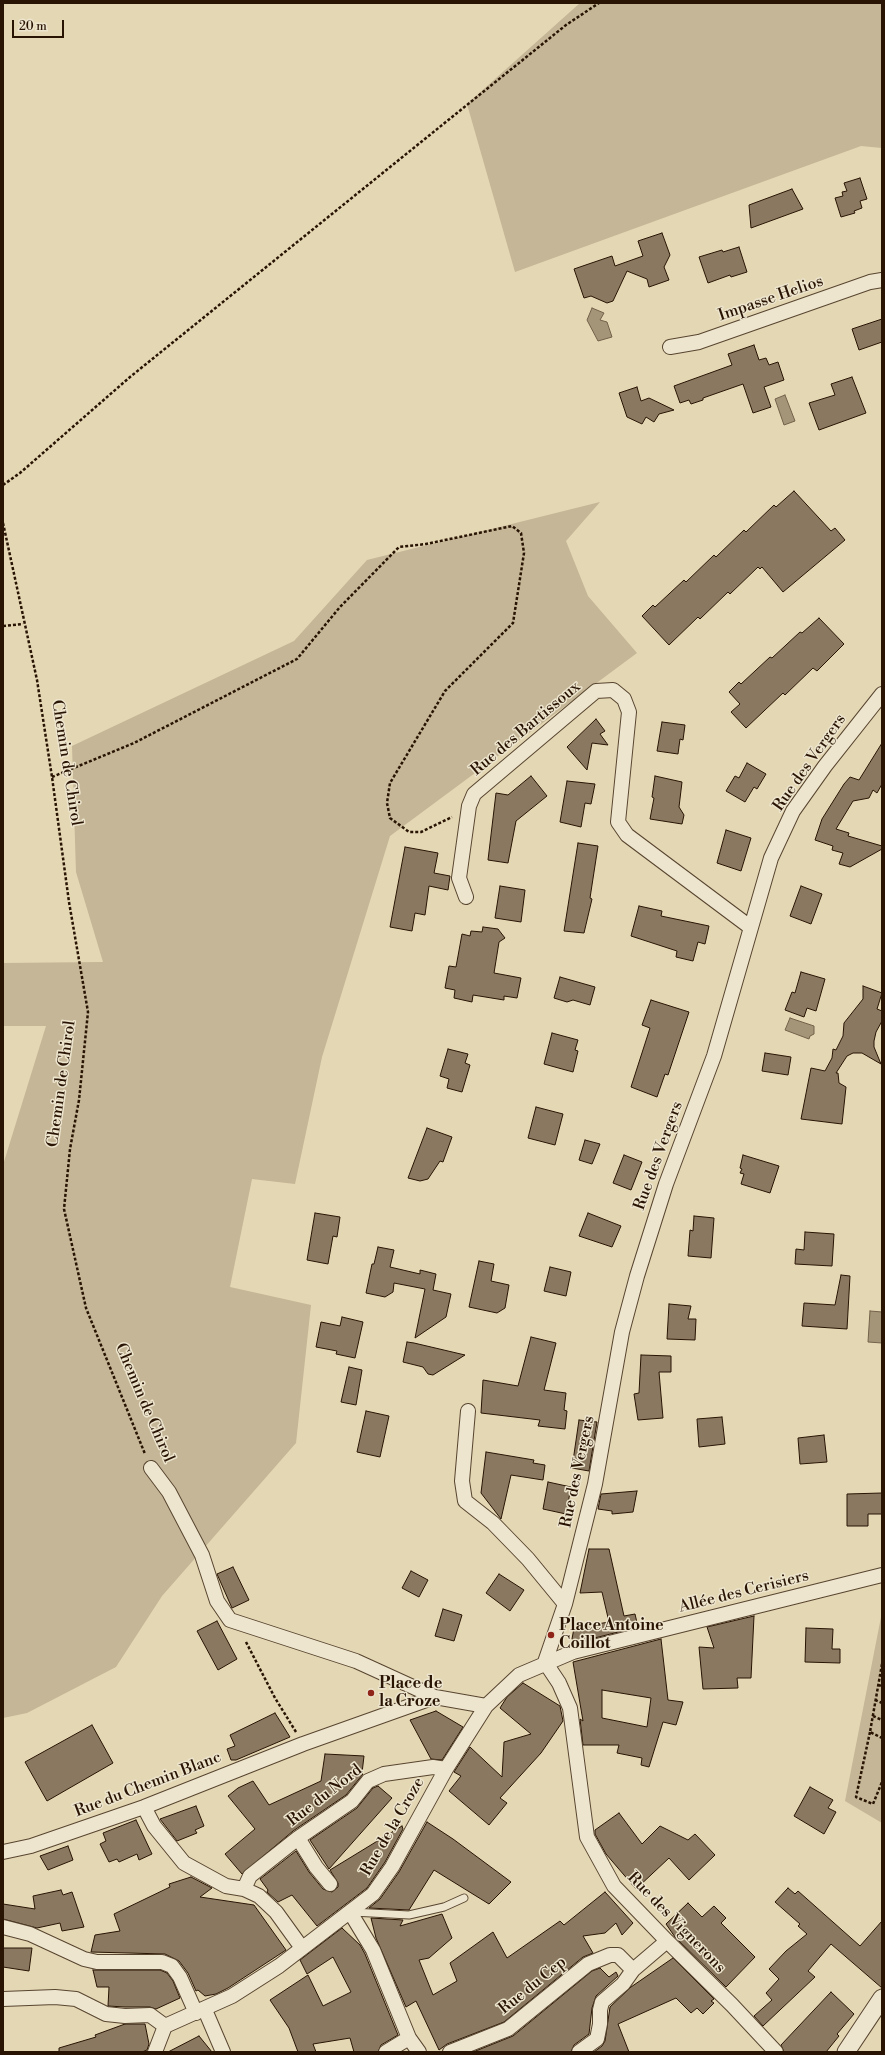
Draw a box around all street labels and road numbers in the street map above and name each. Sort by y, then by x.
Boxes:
street label: Impasse Helios [716,272,826,326]
street label: Rue des Bartissoux [467,678,585,780]
street label: Chemin de Chirol [47,699,85,827]
street label: Rue des Vergers [769,711,851,815]
street label: Chemin de Chirol [44,1020,80,1148]
street label: Rue des Vergers [630,1099,688,1213]
street label: Chemin de Chirol [110,1341,178,1465]
street label: Rue des Vergers [557,1414,599,1530]
street label: Allée des Cerisiers [677,1567,811,1617]
street label: Rue du Chemin Blanc [72,1748,224,1822]
street label: Rue du Nord [284,1761,366,1831]
street label: Rue de la Croze [357,1774,429,1880]
street label: Rue des Vignerons [623,1868,729,1978]
street label: Rue du Cep [495,1953,571,2019]

